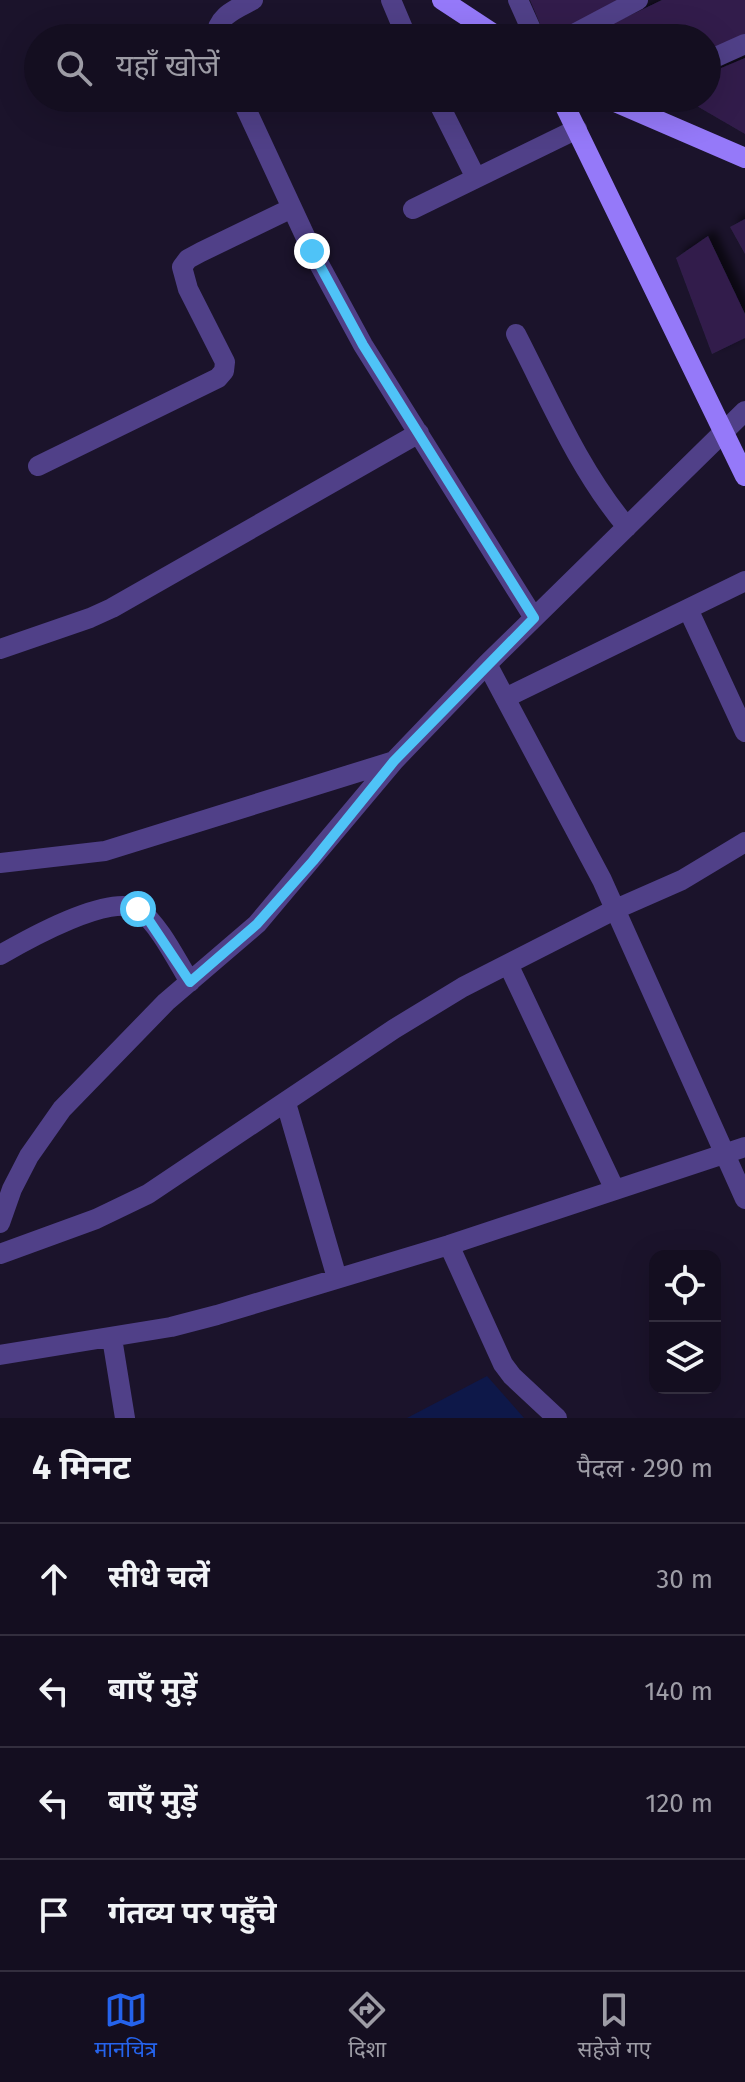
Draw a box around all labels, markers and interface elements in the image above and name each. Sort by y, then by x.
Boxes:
search box [24,24,721,112]
icon: search [52,46,96,90]
text: यहाँ खोजें [116,48,220,84]
route end [294,233,330,269]
route start [120,891,156,927]
map controls [649,1250,721,1394]
button: locate [649,1250,721,1322]
button: layers [649,1322,721,1394]
text: 4 मिनट [32,1447,131,1488]
text: पैदल · 290 m [577,1453,713,1484]
icon: ahead [32,1557,76,1601]
text: सीधे चलें [108,1559,210,1595]
text: 30 m [656,1564,713,1595]
icon: left [32,1669,76,1713]
text: बाएँ मुड़ें [108,1671,197,1707]
text: 140 m [644,1676,713,1707]
icon: left [32,1781,76,1825]
text: बाएँ मुड़ें [108,1783,197,1819]
text: 120 m [645,1788,713,1819]
icon: arrive [32,1893,76,1937]
text: गंतव्य पर पहुँचे [108,1895,276,1931]
tab: मानचित्र [94,1988,157,2066]
tab: दिशा [345,1988,389,2066]
tab: सहेजे गए [578,1988,651,2066]

